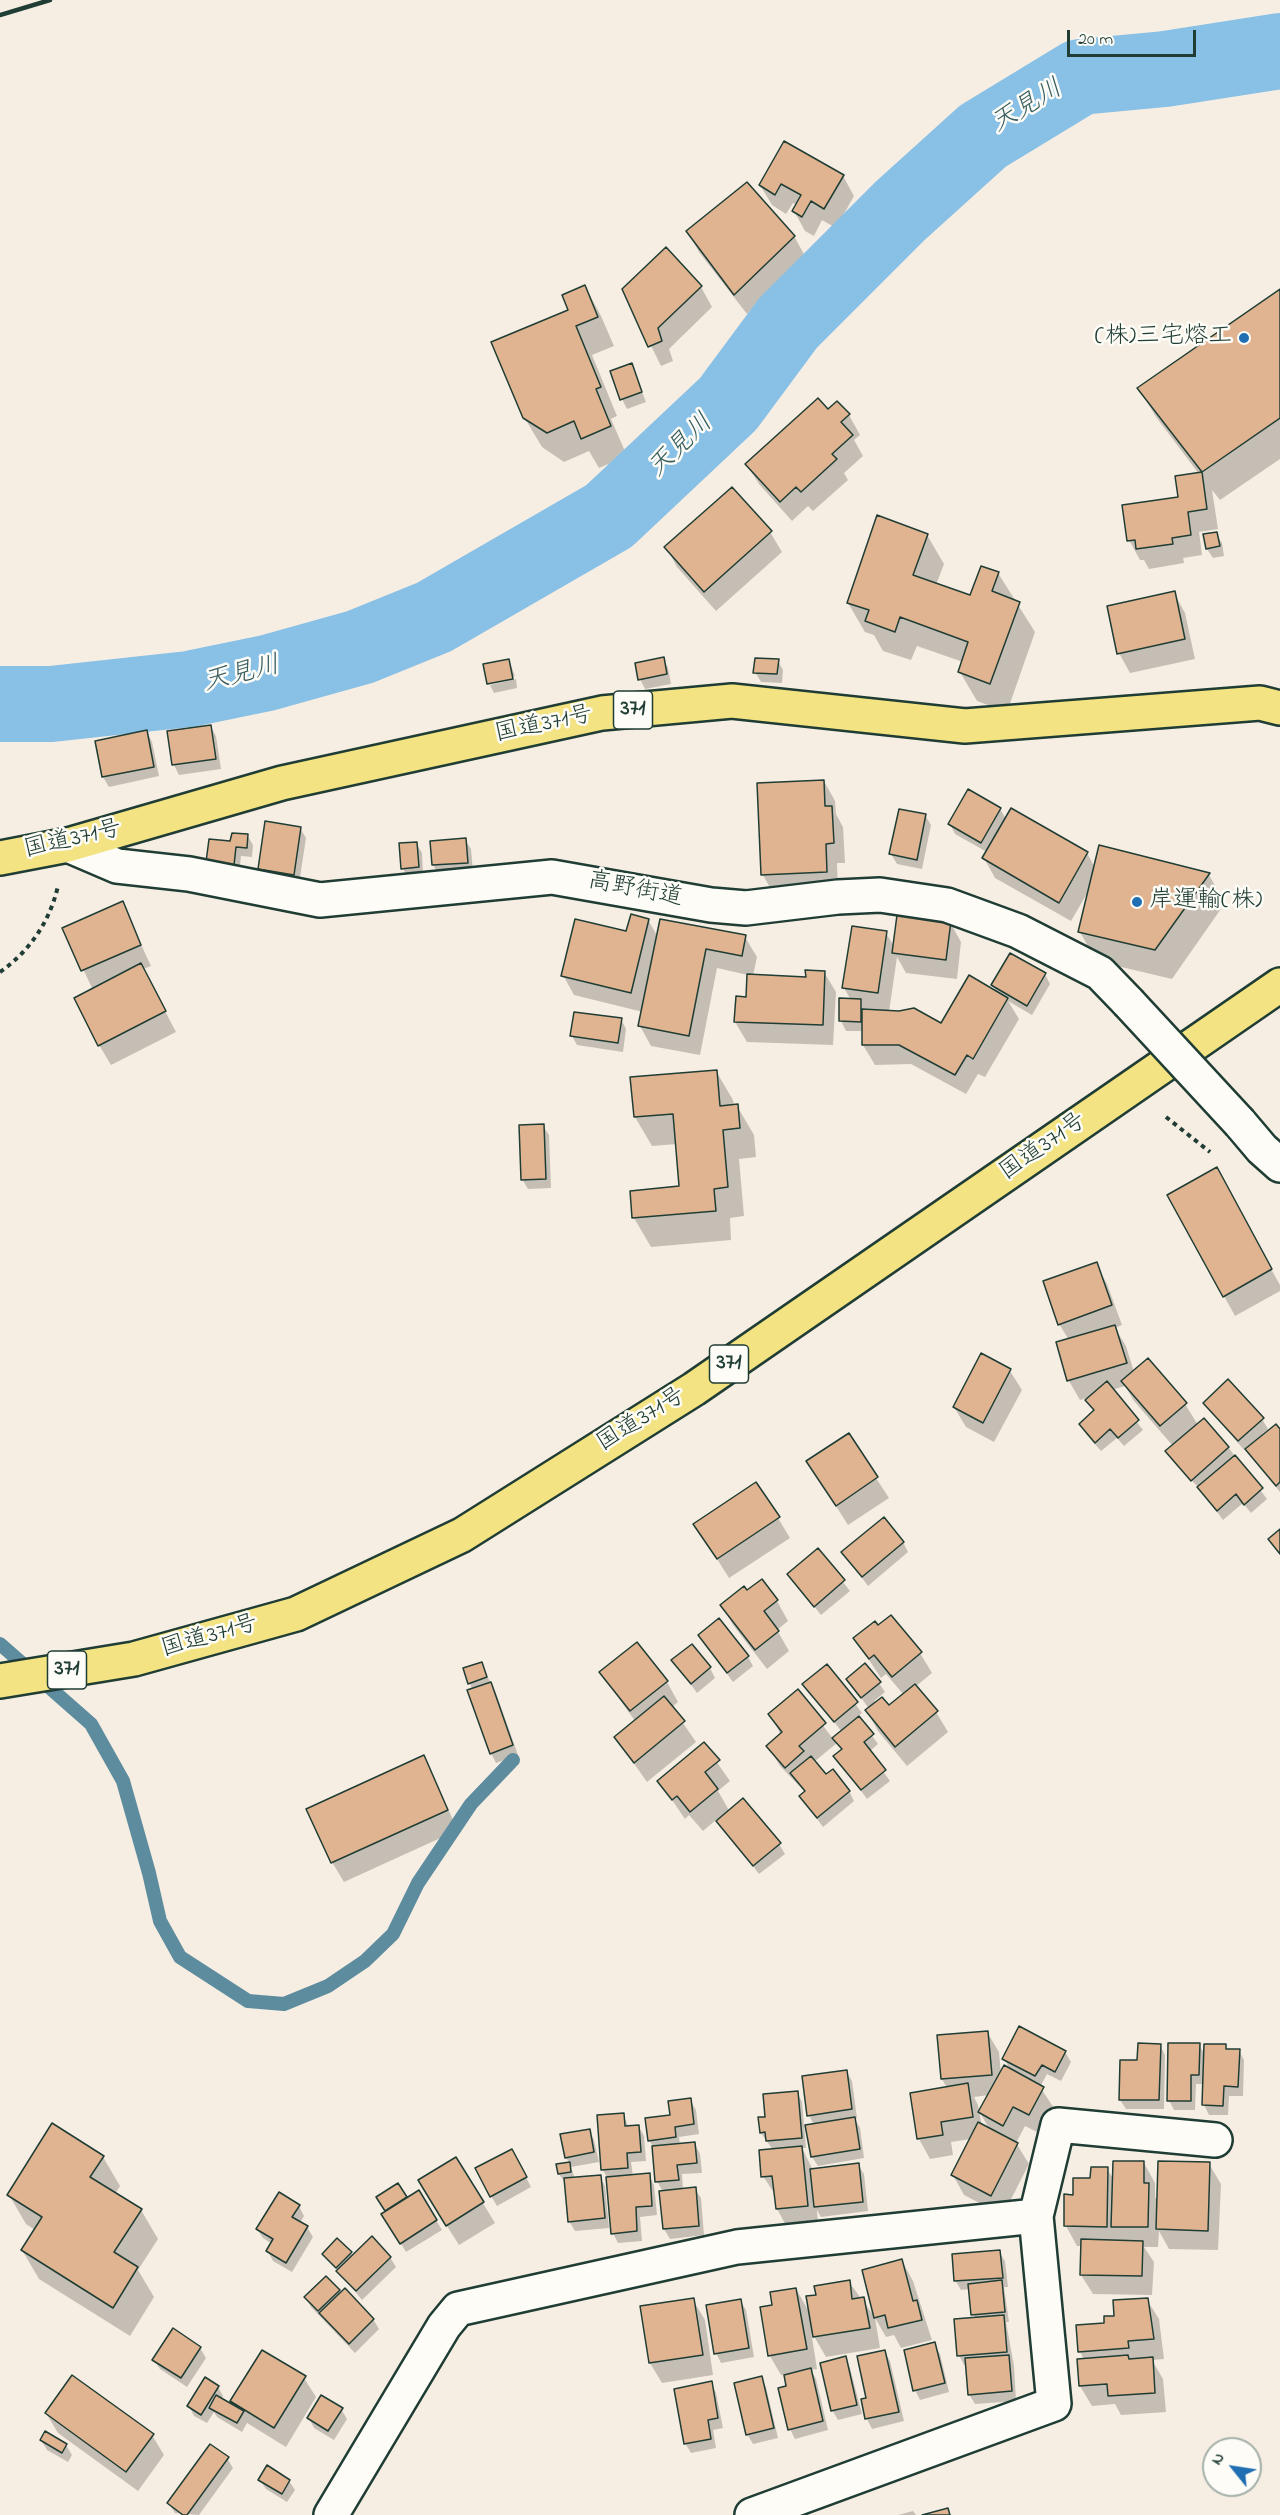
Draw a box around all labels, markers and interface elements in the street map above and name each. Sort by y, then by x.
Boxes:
scale bar [1070,18,1199,56]
text: 20 m [1078,27,1113,53]
water label: 天見川 [987,75,1069,141]
place label: (株)三宅熔工 [1095,324,1232,352]
marker: (株)三宅熔工 [1237,331,1251,345]
water label: 天見川 [643,409,721,485]
water label: 天見川 [200,651,284,701]
road number: 371 [614,691,652,729]
street label: 国道371号 [492,702,596,750]
street label: 国道371号 [21,816,125,866]
street label: 高野街道 [585,868,685,914]
place label: 岸運輸(株) [1149,888,1262,916]
marker: 岸運輸(株) [1130,895,1144,909]
street label: 国道371号 [995,1108,1093,1188]
road number: 371 [710,1345,748,1383]
street label: 国道371号 [592,1382,692,1460]
street label: 国道371号 [158,1610,262,1666]
road number: 371 [48,1651,86,1689]
north arrow [1202,2437,1262,2497]
text: N [1205,2448,1231,2470]

